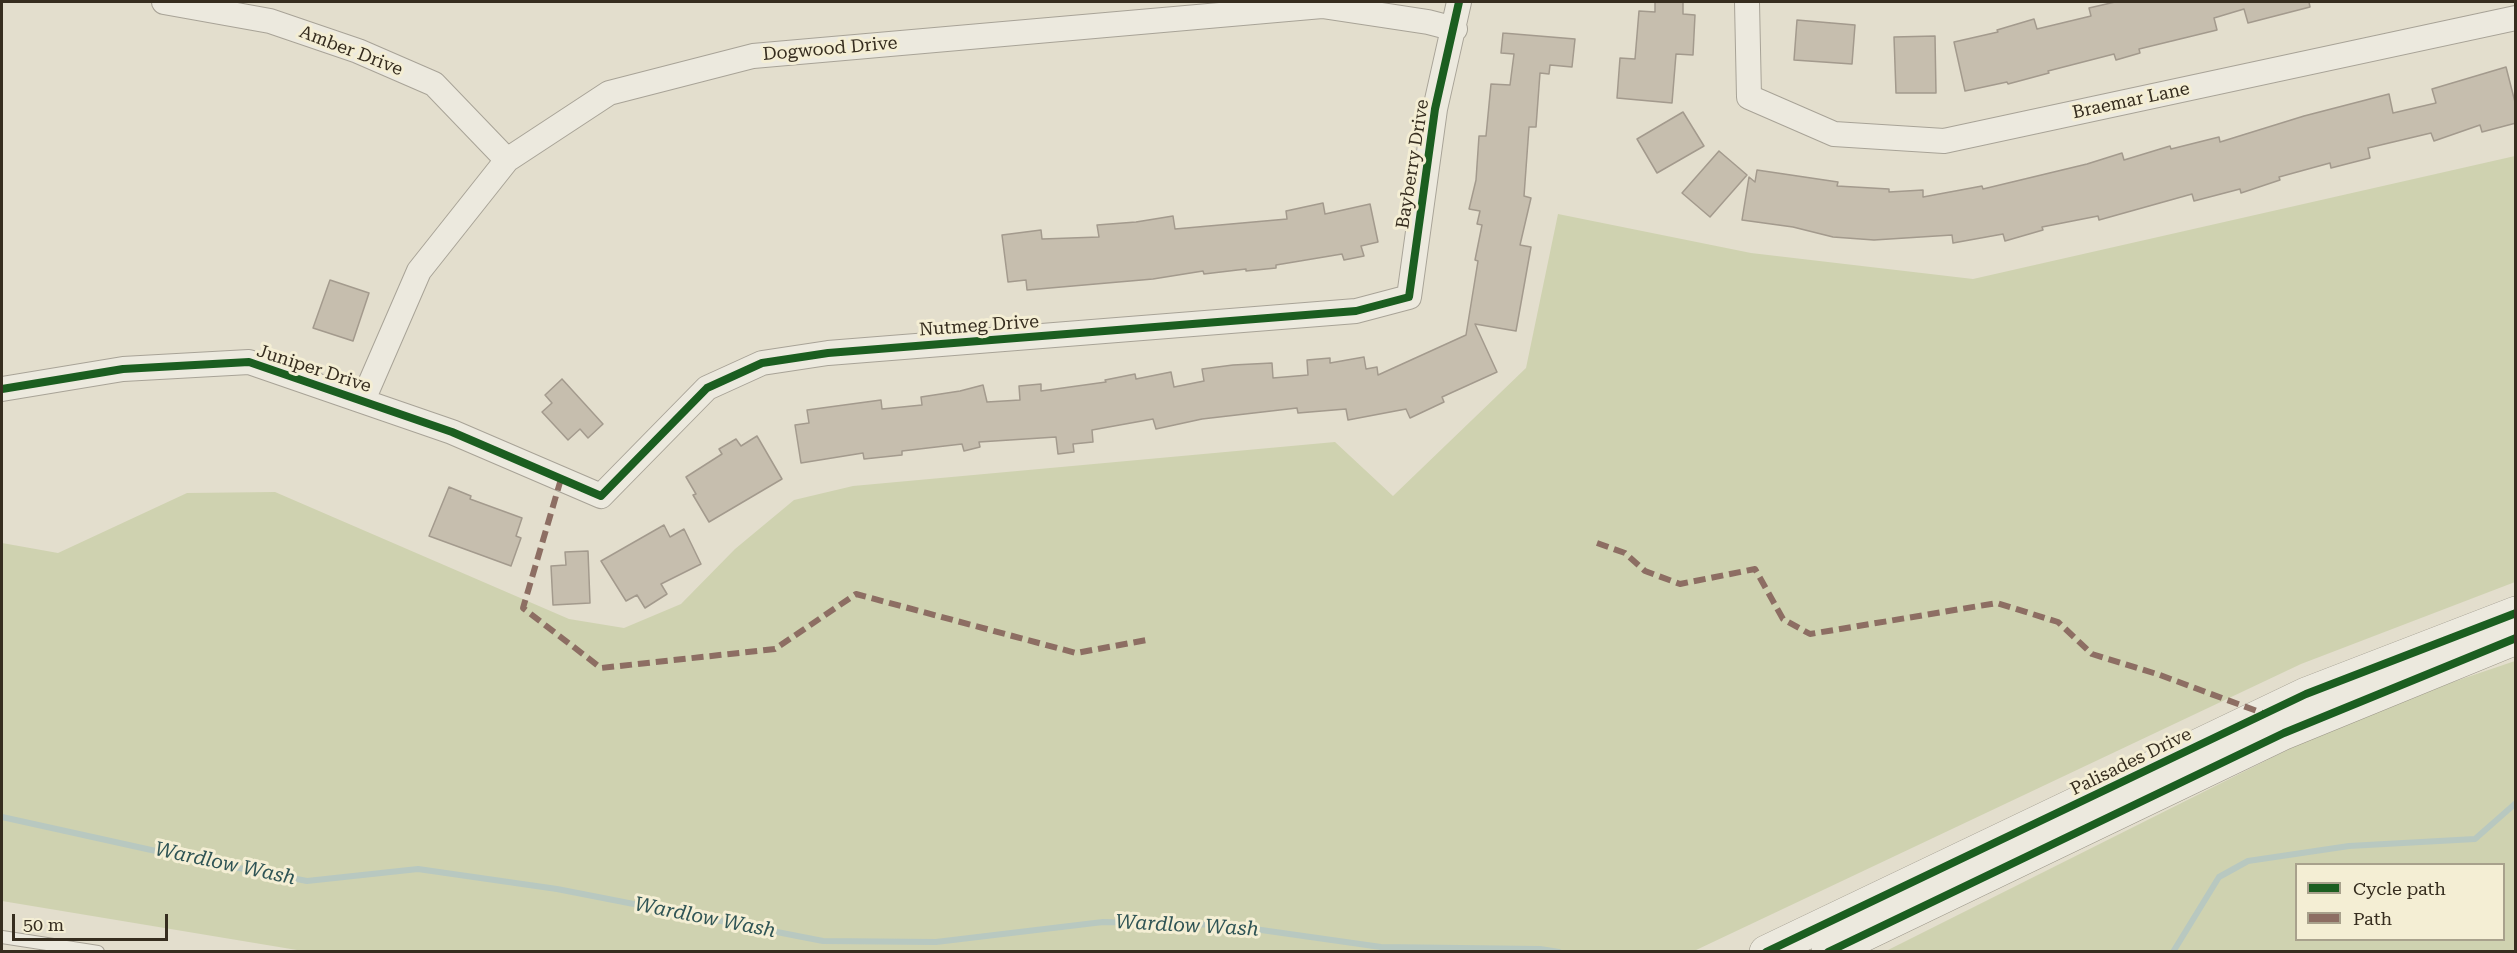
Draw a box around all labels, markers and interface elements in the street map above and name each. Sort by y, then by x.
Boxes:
street label: Amber Drive [296,21,406,81]
street label: Dogwood Drive [762,32,898,66]
street label: Braemar Lane [2070,78,2192,124]
street label: Bayberry Drive [1392,98,1434,230]
street label: Nutmeg Drive [918,311,1040,341]
street label: Juniper Drive [254,340,374,398]
street label: Palisades Drive [2067,723,2195,801]
water label: Wardlow Wash [152,837,298,891]
legend [2295,863,2505,941]
text: Cycle path [2353,878,2446,899]
water label: Wardlow Wash [632,893,778,943]
scale bar [15,902,171,940]
text: Path [2353,908,2392,929]
water label: Wardlow Wash [1115,910,1259,942]
text: 50 m [23,914,64,935]

